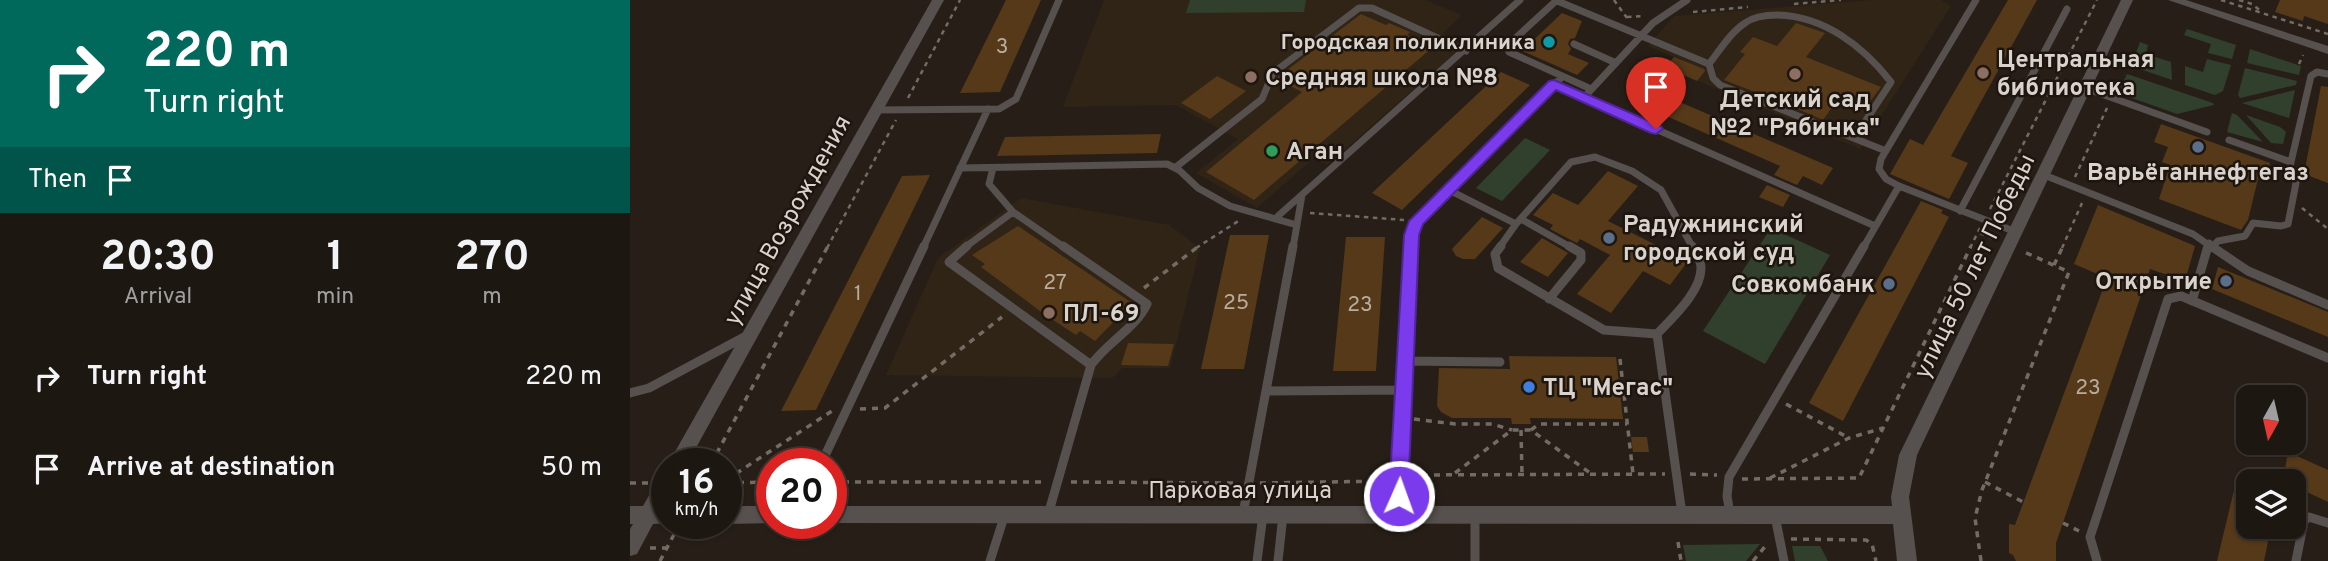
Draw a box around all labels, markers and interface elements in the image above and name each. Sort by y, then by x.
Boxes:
text: 220 m [143,23,290,85]
icon: right [28,28,119,119]
place label: Городская поликлиника [1281,30,1535,57]
house number: 3 [996,34,1008,61]
marker: Городская поликлиника [1541,34,1557,50]
place label: Центральная библиотека [1997,46,2155,104]
pin [1626,57,1686,129]
place label: Средняя школа №8 [1265,64,1498,94]
marker: Центральная библиотека [1975,65,1991,81]
marker: Детский сад №2 "Рябинка" [1787,66,1803,82]
icon: arrive [1637,68,1675,106]
marker: Средняя школа №8 [1243,69,1259,85]
text: Turn right [143,84,285,124]
place label: Детский сад №2 "Рябинка" [1710,86,1880,144]
street label: улица Возрождения [718,111,859,331]
place label: Аган [1286,138,1343,168]
marker: Варьёганнефтегаз [2190,139,2206,155]
marker: Аган [1264,143,1280,159]
street label: улица 50 лет Победы [1908,150,2043,384]
place label: Варьёганнефтегаз [2087,159,2309,189]
icon: arrive [101,161,139,199]
text: Then [28,164,87,197]
place label: Радужнинский городской суд [1623,211,1804,269]
marker: Радужнинский городской суд [1601,230,1617,246]
text: 20:30 [100,232,216,285]
text: 1 [327,232,343,285]
text: 270 [454,232,530,285]
place label: Открытие [2095,268,2212,298]
house number: 27 [1043,270,1067,297]
place label: Совкомбанк [1731,271,1875,301]
marker: Открытие [2218,273,2234,289]
marker: Совкомбанк [1881,276,1897,292]
house number: 1 [854,281,862,308]
text: Arrival [124,283,192,312]
text: min [316,283,354,312]
text: m [482,283,502,312]
house number: 25 [1223,290,1249,317]
house number: 23 [1347,292,1373,319]
place label: ПЛ-69 [1063,300,1139,330]
marker: ПЛ-69 [1041,305,1057,321]
icon: right [28,359,66,397]
text: Turn right [87,361,207,394]
text: 220 m [525,361,602,394]
place label: ТЦ "Мегас" [1543,374,1673,404]
house number: 23 [2075,375,2101,402]
marker: ТЦ "Мегас" [1521,379,1537,395]
north arrow [2236,385,2306,455]
map controls [2236,385,2306,539]
speed limit sign: 20 [756,448,847,539]
icon: arrive [28,450,66,488]
text: Arrive at destination [87,452,335,485]
text: 50 m [541,452,602,485]
position arrow [1362,459,1436,533]
text: 16 [679,462,714,506]
button: layers [2236,469,2306,539]
street label: Парковая улица [1148,477,1332,507]
text: km/h [675,499,718,522]

